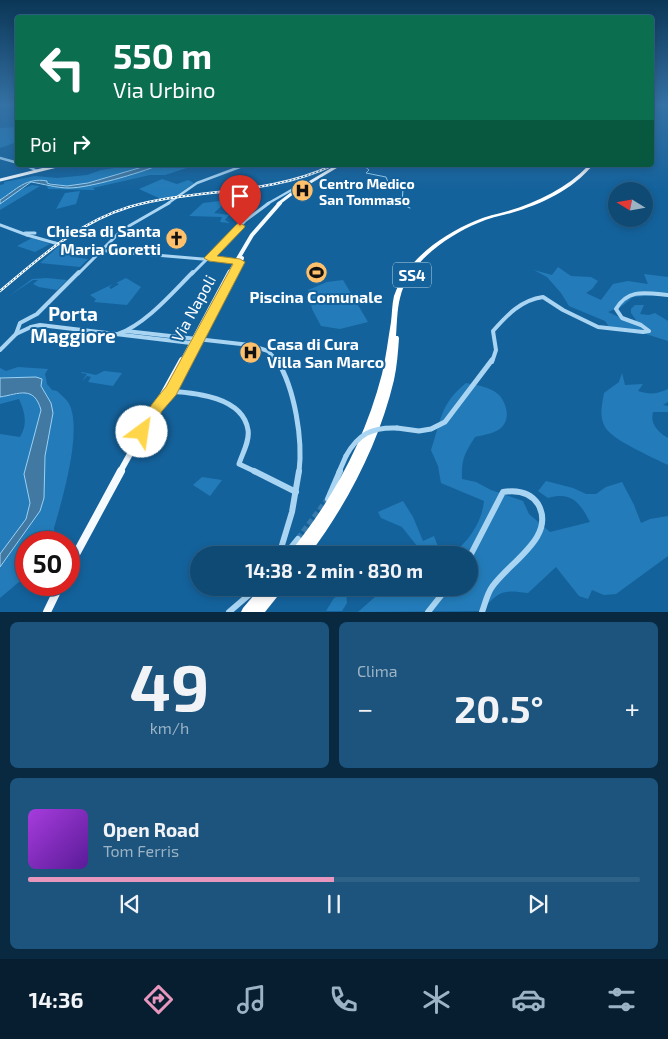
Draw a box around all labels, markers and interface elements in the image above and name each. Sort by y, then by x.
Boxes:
text: 550 m [113,34,212,76]
icon: left [30,35,95,100]
text: Via Urbino [113,76,216,102]
icon: right [67,130,95,158]
text: Poi [30,133,57,156]
pin [219,175,261,226]
place label: Centro Medico San Tommaso [319,175,415,208]
hospital icon: Centro Medico San Tommaso [291,179,315,203]
icon: arrive [226,182,254,210]
north arrow [608,182,652,228]
map controls [608,182,653,227]
place label: Chiesa di Santa Maria Goretti [46,221,161,258]
church icon: Chiesa di Santa Maria Goretti [165,227,189,251]
sports icon: Piscina Comunale [304,260,328,284]
road number: SS4 [393,262,431,288]
street label: Via Napoli [167,271,219,345]
place label: Piscina Comunale [250,287,383,306]
district label: Porta Maggiore [30,302,116,347]
place label: Casa di Cura Villa San Marco [267,334,384,371]
hospital icon: Casa di Cura Villa San Marco [239,340,263,364]
position arrow [115,405,167,457]
speed limit sign: 50 [15,531,80,596]
text: 14:38 · 2 min · 830 m [245,559,423,582]
text: 49 [130,646,209,724]
text: Clima [357,661,398,680]
text: 20.5° [454,685,544,731]
text: − [357,691,373,725]
text: + [625,691,640,725]
text: km/h [150,718,189,737]
text: Open Road [103,818,199,841]
text: Tom Ferris [103,841,179,860]
icon: previous [116,890,144,918]
icon: pause [320,890,348,918]
icon: next [524,890,552,918]
icon: directions [141,982,176,1017]
icon: music [234,982,269,1017]
icon: phone [326,982,361,1017]
icon: climate [419,982,454,1017]
icon: car [511,982,546,1017]
icon: filters [604,982,639,1017]
text: 14:36 [29,986,83,1012]

